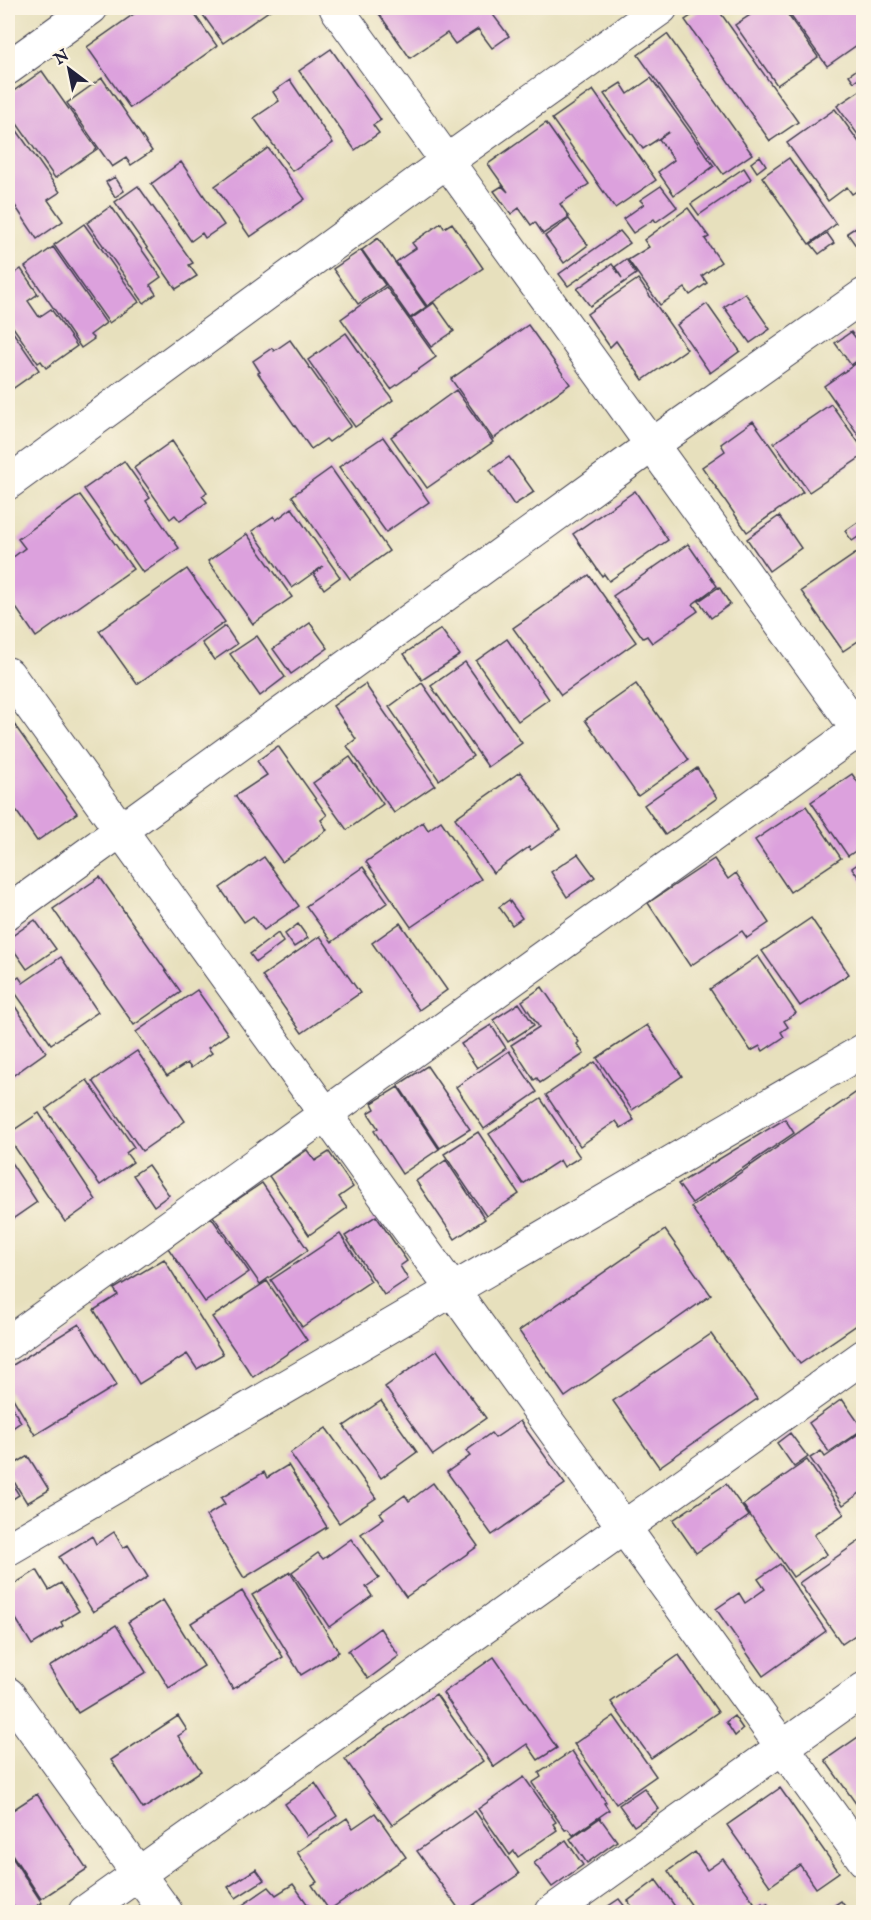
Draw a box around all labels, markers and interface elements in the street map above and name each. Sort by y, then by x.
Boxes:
north arrow [39,39,99,99]
text: N [50,46,73,71]

